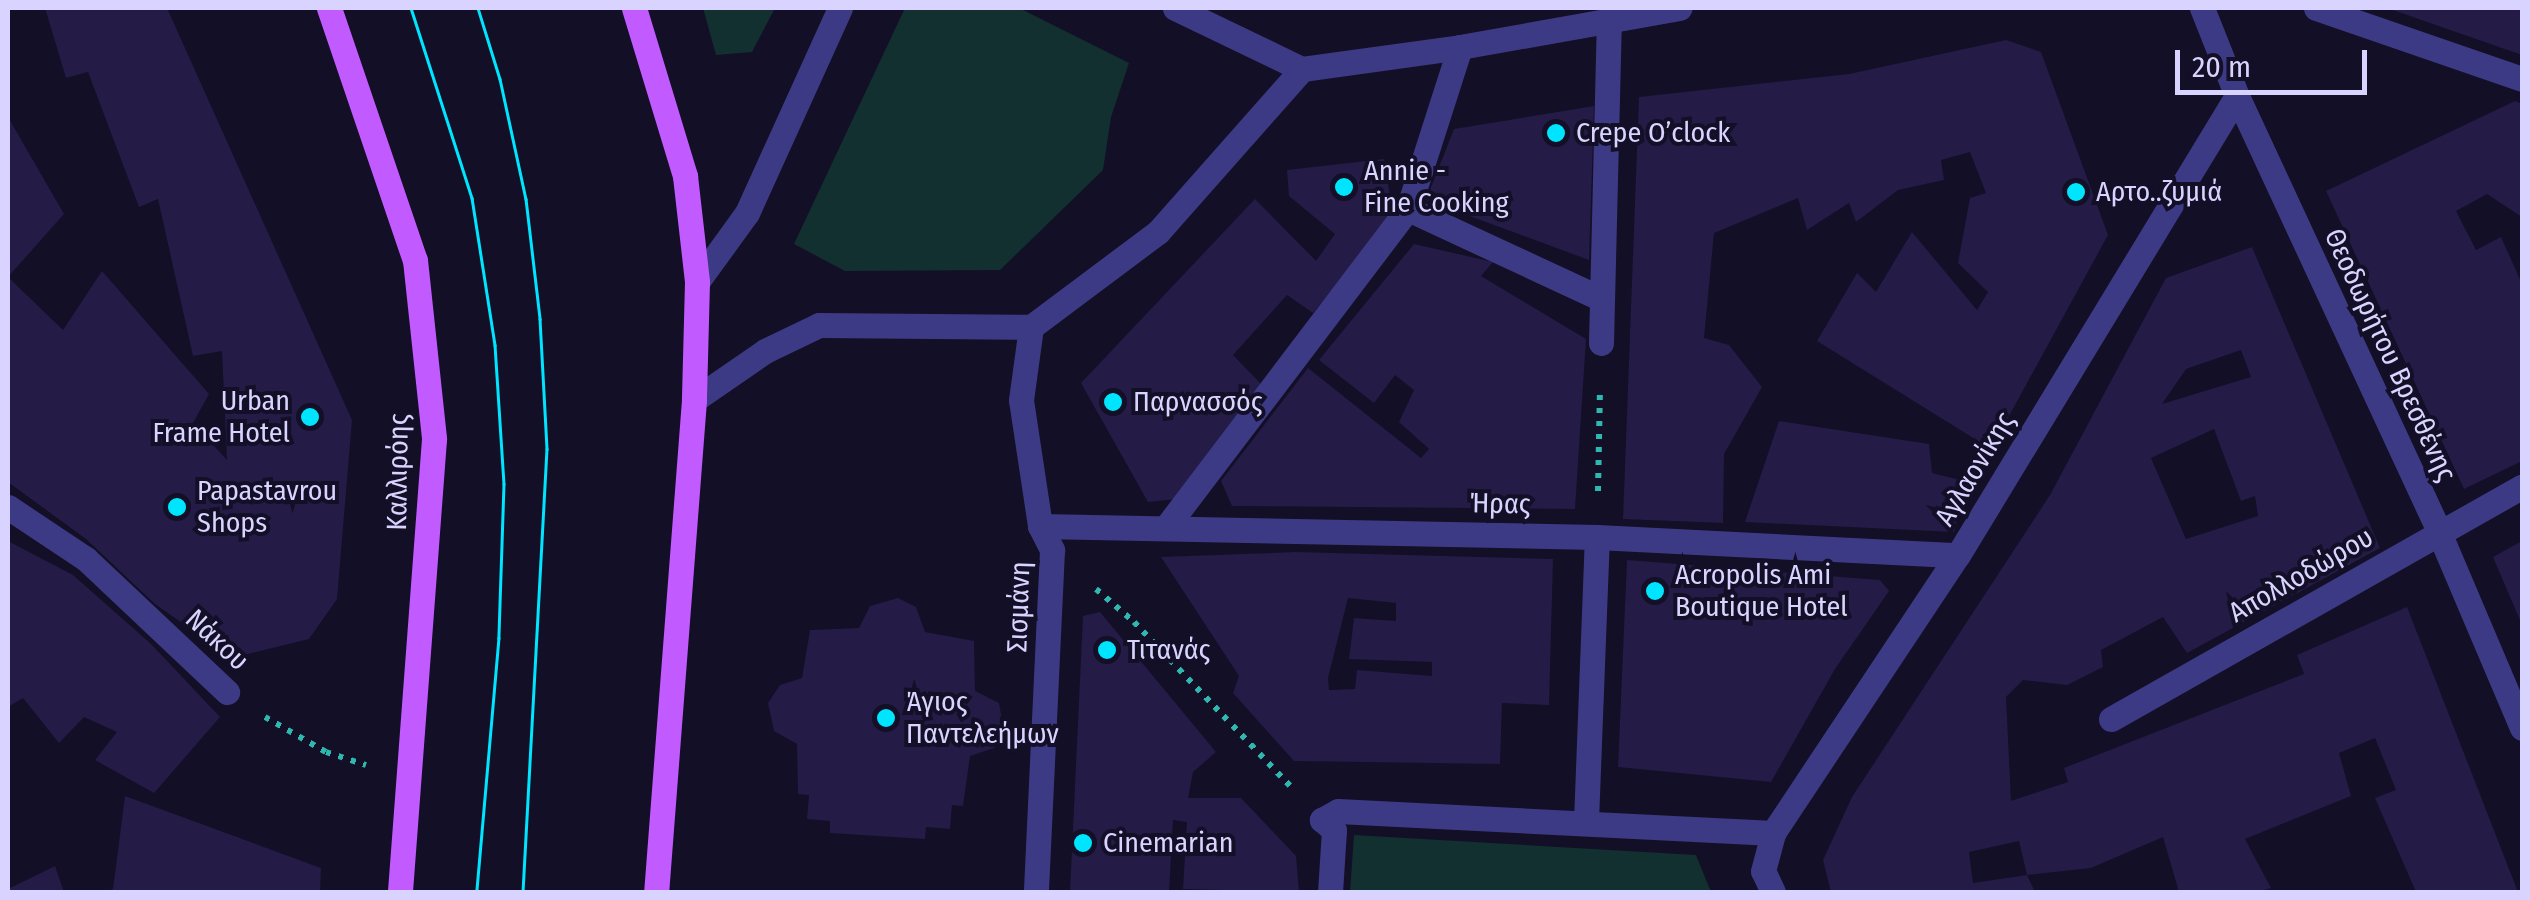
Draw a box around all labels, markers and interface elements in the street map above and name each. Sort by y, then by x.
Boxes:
scale bar [2180,30,2372,92]
text: 20 m [2192,49,2251,85]
place label: Crepe O’clock [1576,116,1730,150]
marker: Crepe O’clock [1545,122,1567,144]
place label: Annie - Fine Cooking [1364,154,1509,220]
place label: Αρτο..ζυμιά [2096,175,2222,209]
marker: Annie - Fine Cooking [1333,176,1355,198]
marker: Αρτο..ζυμιά [2065,181,2087,203]
street label: Θεοδωρήτου Βρεσθένης [2317,223,2463,487]
place label: Urban Frame Hotel [152,384,290,450]
place label: Παρνασσός [1133,385,1263,419]
marker: Παρνασσός [1102,391,1124,413]
marker: Urban Frame Hotel [299,406,321,428]
street label: Αγλαονίκης [1928,406,2022,532]
street label: Καλλιρόης [380,413,416,531]
place label: Papastavrou Shops [197,474,337,540]
street label: Ήρας [1469,487,1531,521]
marker: Papastavrou Shops [166,496,188,518]
street label: Απολλοδώρου [2223,520,2379,630]
place label: Acropolis Ami Boutique Hotel [1675,558,1848,624]
street label: Σισμάνη [1001,561,1037,653]
marker: Acropolis Ami Boutique Hotel [1644,580,1666,602]
street label: Νάκου [178,602,256,678]
place label: Τιτανάς [1127,633,1210,667]
marker: Τιτανάς [1096,639,1118,661]
place label: Άγιος Παντελεήμων [906,685,1059,751]
marker: Άγιος Παντελεήμων [875,707,897,729]
place label: Cinemarian [1103,826,1233,860]
marker: Cinemarian [1072,832,1094,854]

